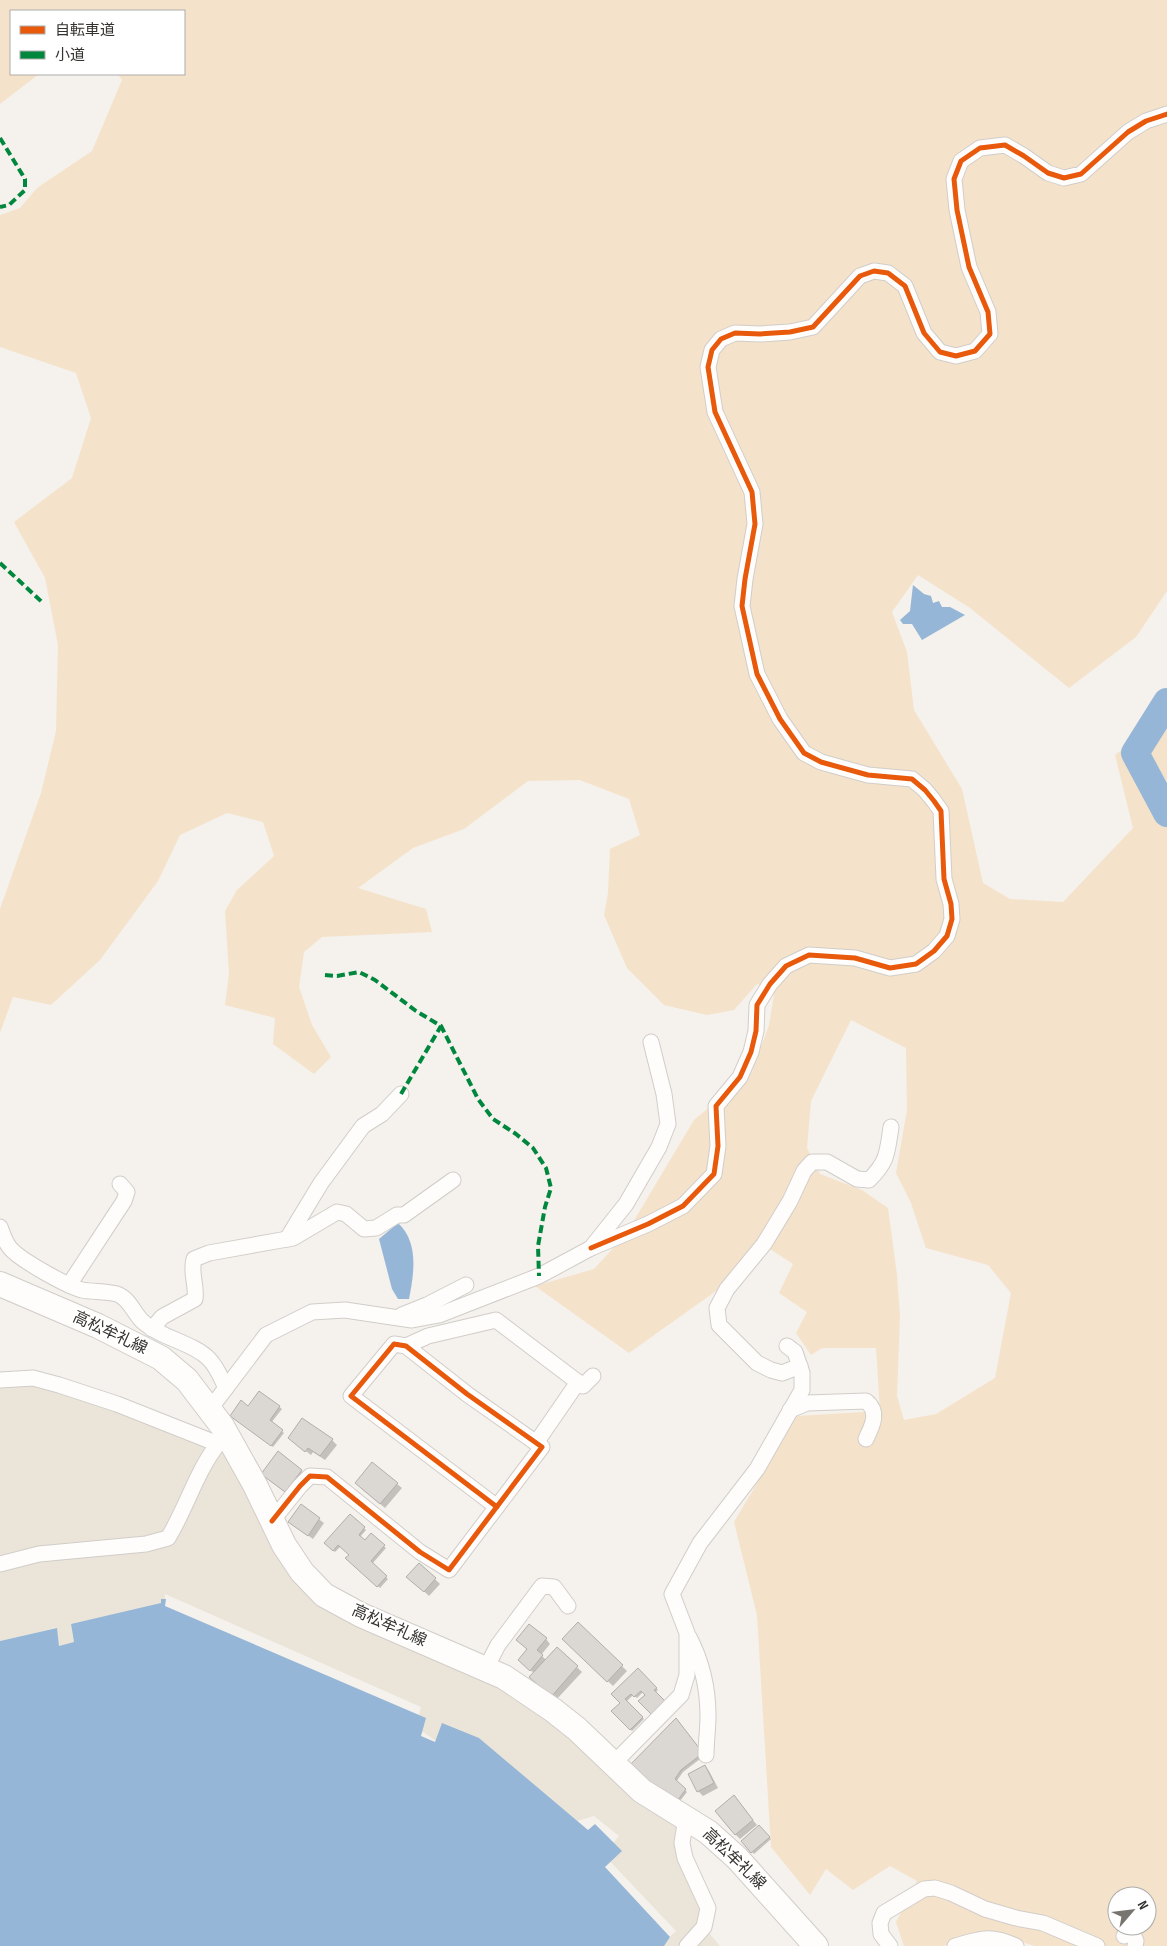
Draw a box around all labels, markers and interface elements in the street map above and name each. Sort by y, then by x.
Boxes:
legend [10,10,185,75]
text: 自転車道 [55,21,115,40]
text: 小道 [55,46,85,65]
street label: 高松牟礼線 [70,1307,150,1359]
street label: 高松牟礼線 [349,1601,429,1651]
street label: 高松牟礼線 [699,1824,769,1894]
north arrow [1107,1886,1157,1936]
text: N [1134,1898,1152,1912]

